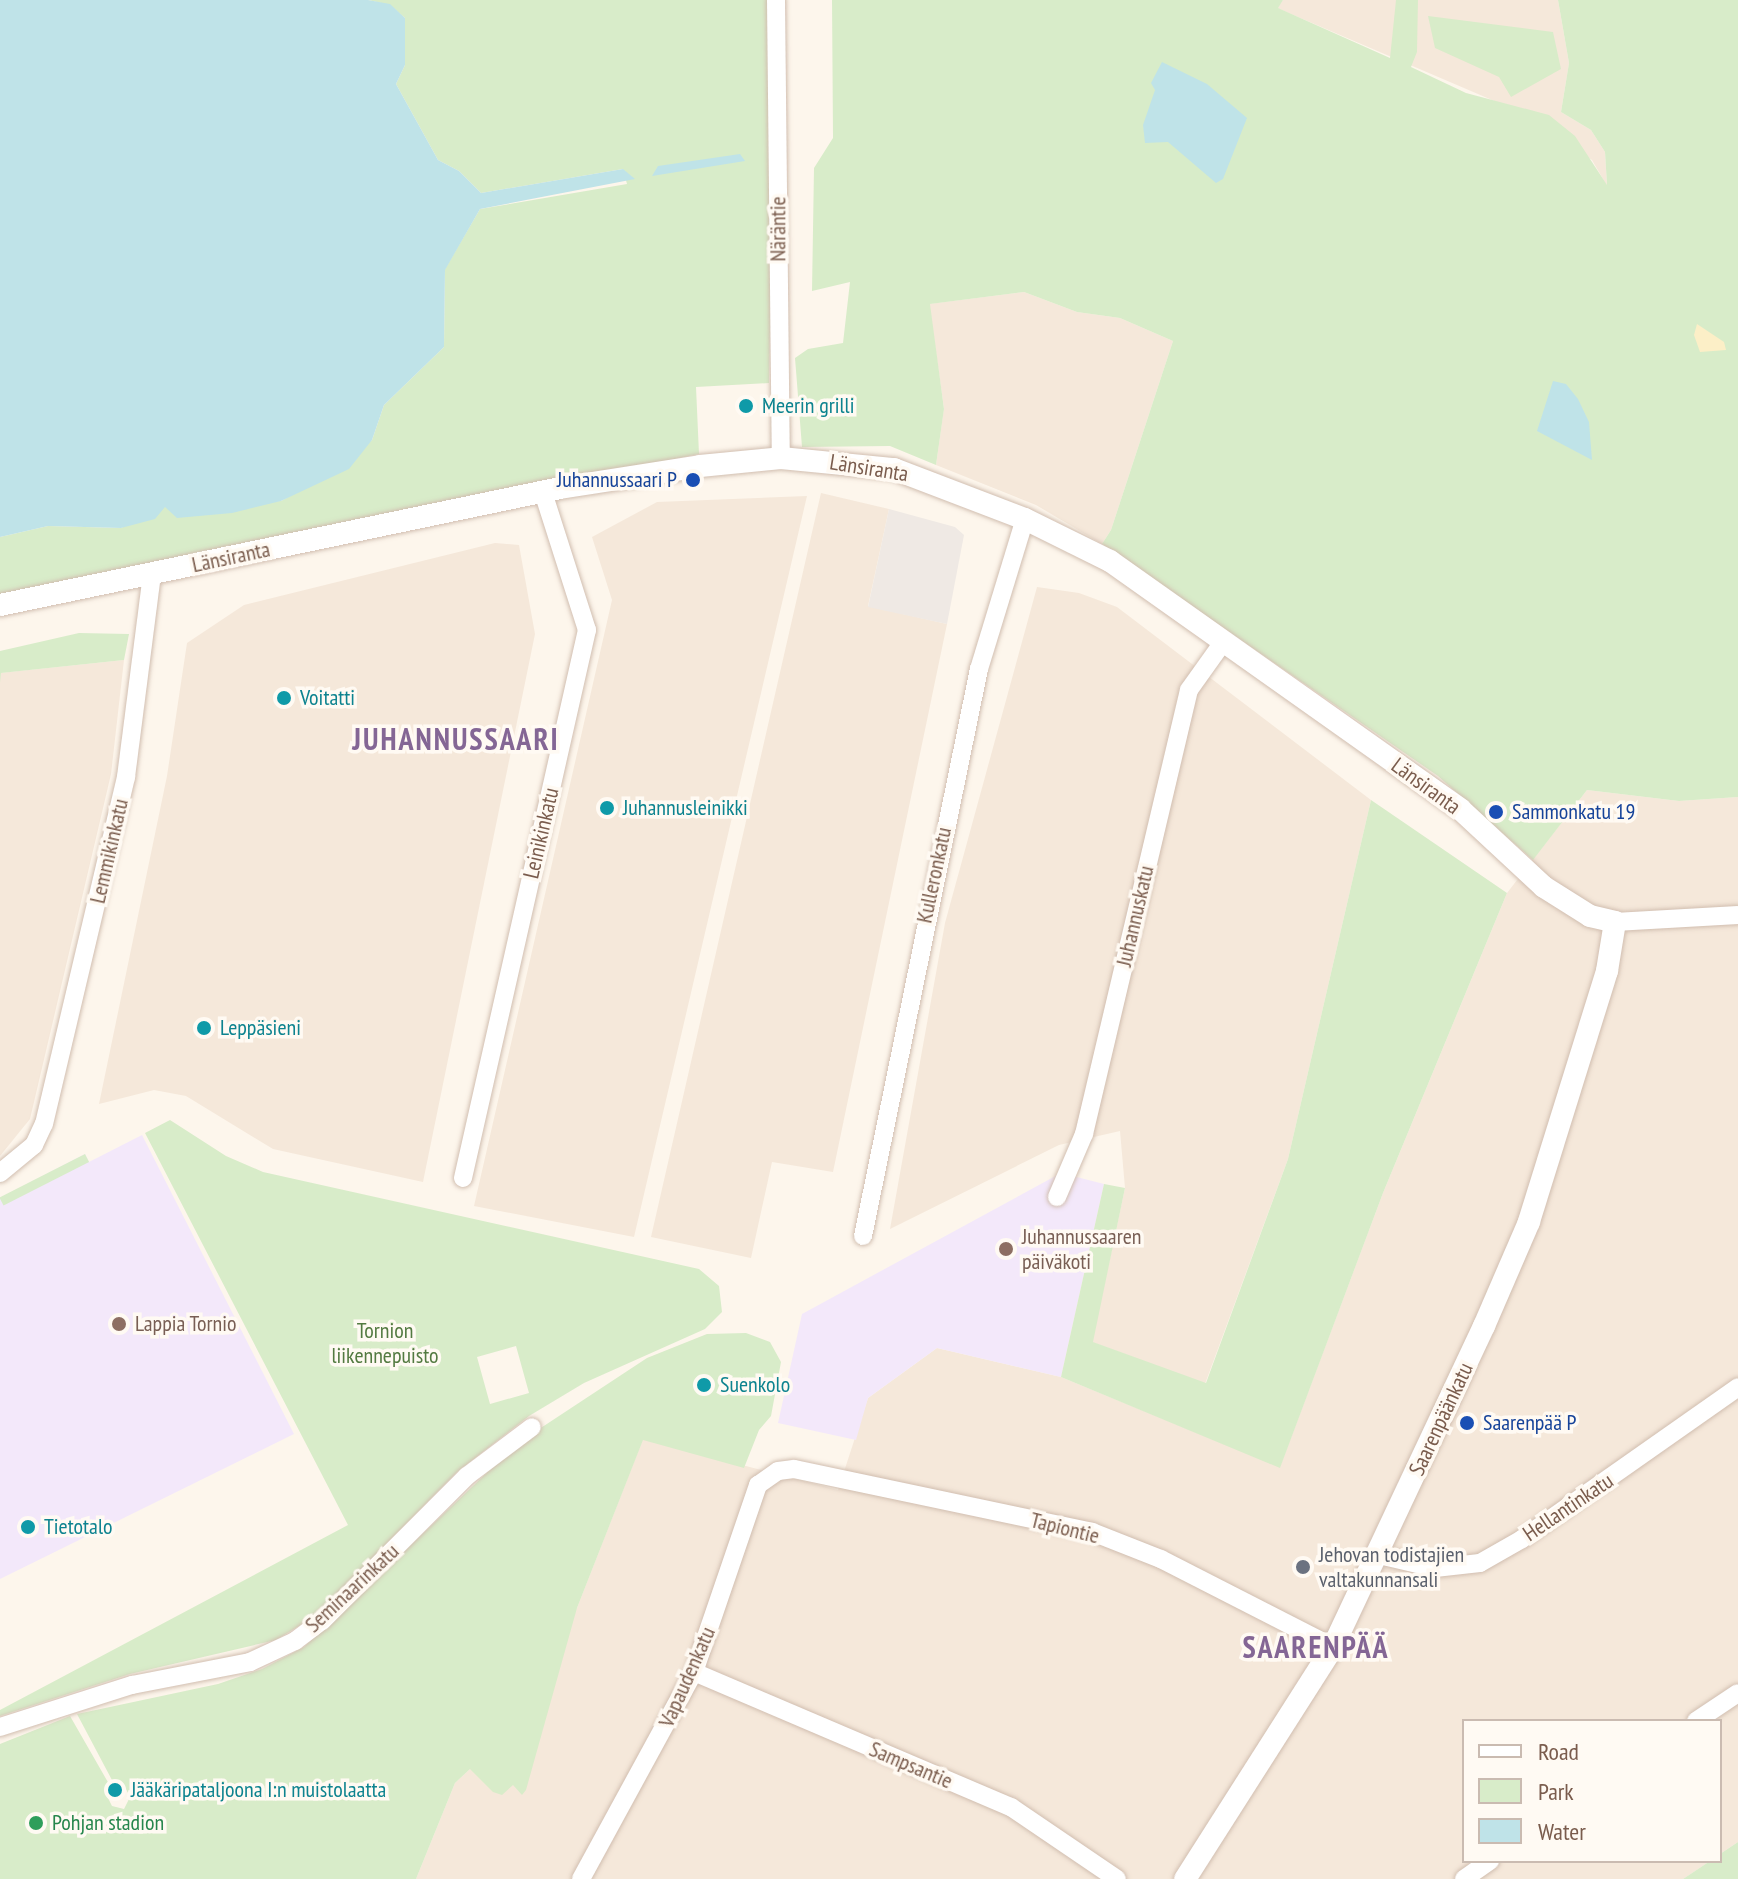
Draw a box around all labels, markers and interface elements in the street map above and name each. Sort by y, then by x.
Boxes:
street label: Näräntie [765,196,791,262]
place label: Meerin grilli [762,393,854,419]
marker: Meerin grilli [737,397,755,415]
street label: Länsiranta [828,449,910,487]
place label: Juhannussaari P [557,467,677,493]
marker: Juhannussaari P [684,471,702,489]
street label: Länsiranta [190,536,272,578]
place label: Voitatti [300,685,355,711]
marker: Voitatti [275,689,293,707]
district label: JUHANNUSSAARI [352,721,560,757]
street label: Länsiranta [1386,752,1466,820]
street label: Leinikinkatu [518,785,564,881]
place label: Juhannusleinikki [623,795,748,821]
street label: Lemmikinkatu [84,796,134,906]
marker: Juhannusleinikki [598,799,616,817]
place label: Sammonkatu 19 [1512,799,1635,825]
marker: Sammonkatu 19 [1487,803,1505,821]
street label: Kulleronkatu [911,825,957,925]
street label: Juhannuskatu [1111,863,1159,969]
place label: Leppäsieni [220,1015,301,1041]
marker: Leppäsieni [195,1019,213,1037]
place label: Juhannussaaren päiväkoti [1022,1223,1141,1274]
marker: Juhannussaaren päiväkoti [997,1240,1015,1258]
place label: Lappia Tornio [135,1311,237,1337]
marker: Lappia Tornio [110,1315,128,1333]
park label: Tornion liikennepuisto [331,1317,439,1368]
street label: Saarenpäänkatu [1403,1358,1479,1480]
place label: Suenkolo [720,1372,790,1398]
marker: Suenkolo [695,1376,713,1394]
place label: Saarenpää P [1483,1410,1577,1436]
marker: Saarenpää P [1458,1414,1476,1432]
street label: Hellantinkatu [1518,1467,1618,1547]
street label: Tapiontie [1028,1507,1102,1549]
place label: Tietotalo [44,1514,113,1540]
marker: Tietotalo [19,1518,37,1536]
street label: Seminaarinkatu [300,1538,404,1638]
place label: Jehovan todistajien valtakunnansali [1319,1541,1464,1592]
marker: Jehovan todistajien valtakunnansali [1294,1558,1312,1576]
street label: Vapaudenkatu [653,1623,721,1731]
district label: SAARENPÄÄ [1242,1629,1390,1665]
legend [1462,1719,1722,1863]
street label: Sampsantie [865,1736,957,1794]
text: Road [1538,1736,1579,1767]
text: Park [1538,1776,1574,1807]
place label: Jääkäripataljoona I:n muistolaatta [131,1777,386,1803]
marker: Jääkäripataljoona I:n muistolaatta [106,1781,124,1799]
place label: Pohjan stadion [52,1810,164,1836]
marker: Pohjan stadion [27,1814,45,1832]
text: Water [1538,1816,1586,1847]

